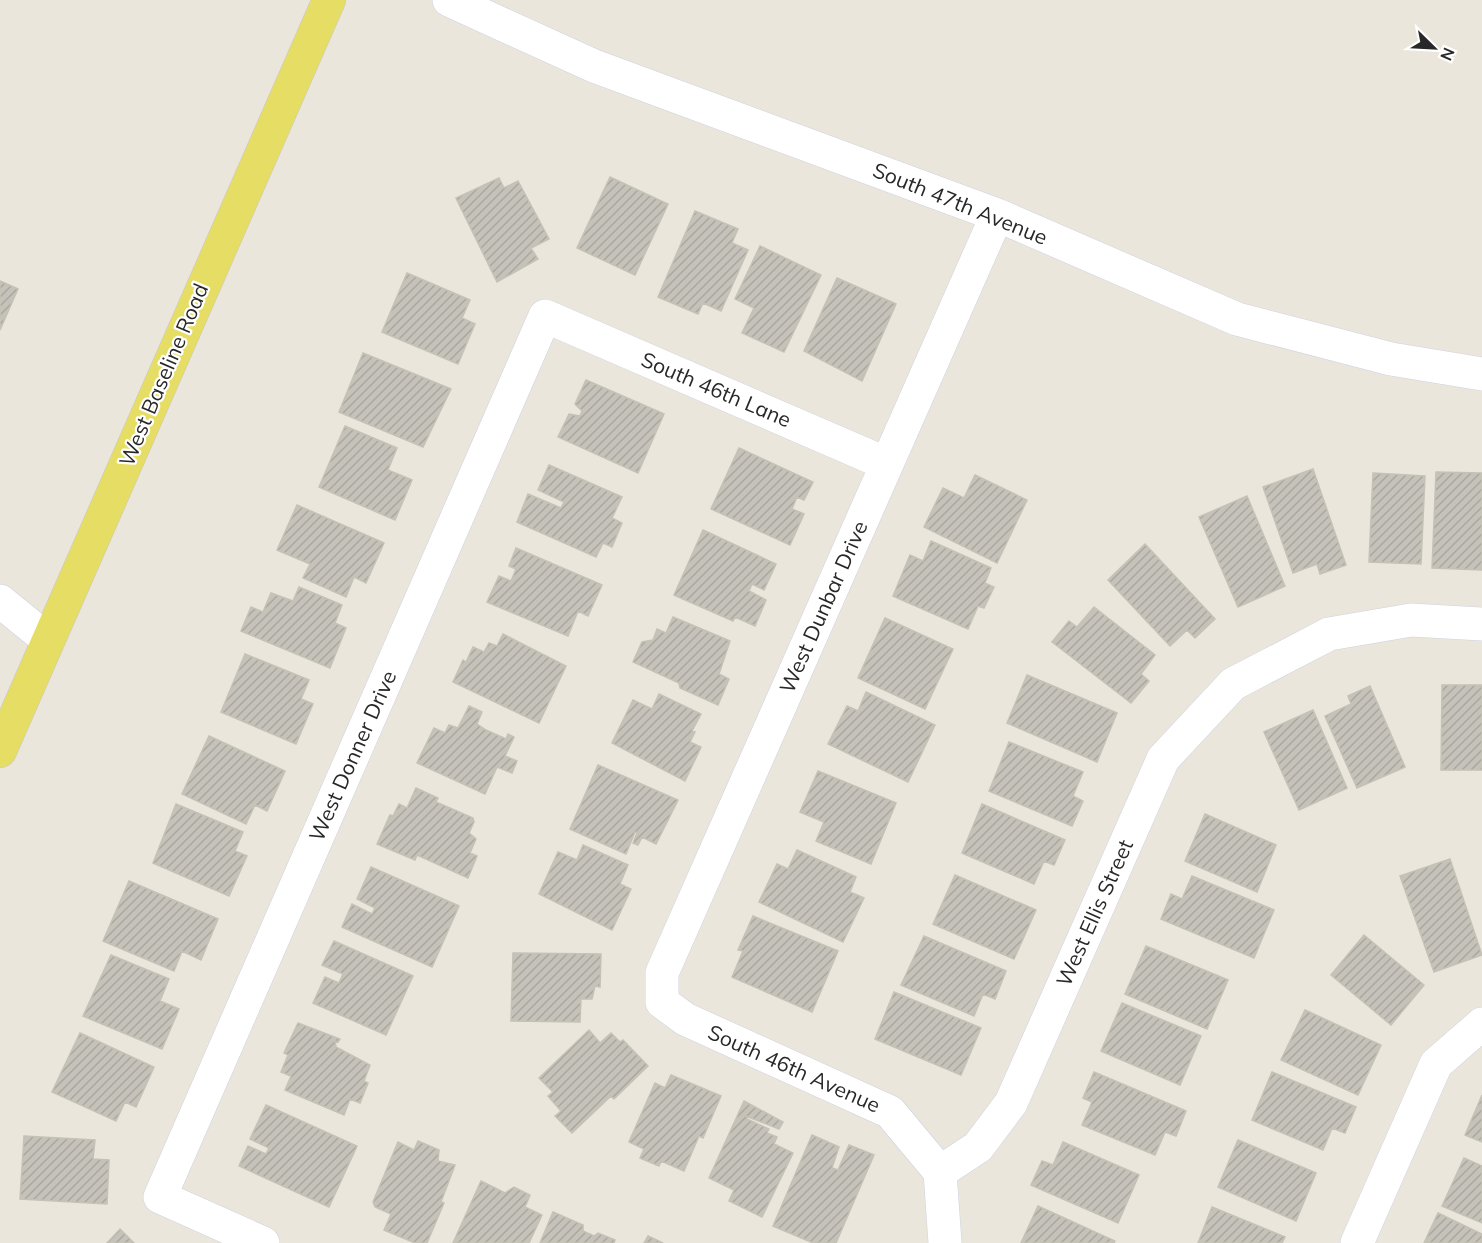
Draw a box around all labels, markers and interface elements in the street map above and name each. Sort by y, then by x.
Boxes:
north arrow [1404,18,1464,78]
text: N [1436,45,1459,64]
street label: South 47th Avenue [869,156,1051,250]
street label: West Baseline Road [113,279,213,470]
street label: South 46th Lane [637,346,795,432]
street label: West Dunbar Drive [773,516,873,697]
street label: West Donner Drive [303,666,401,845]
street label: West Ellis Street [1050,835,1138,990]
street label: South 46th Avenue [704,1018,885,1118]

